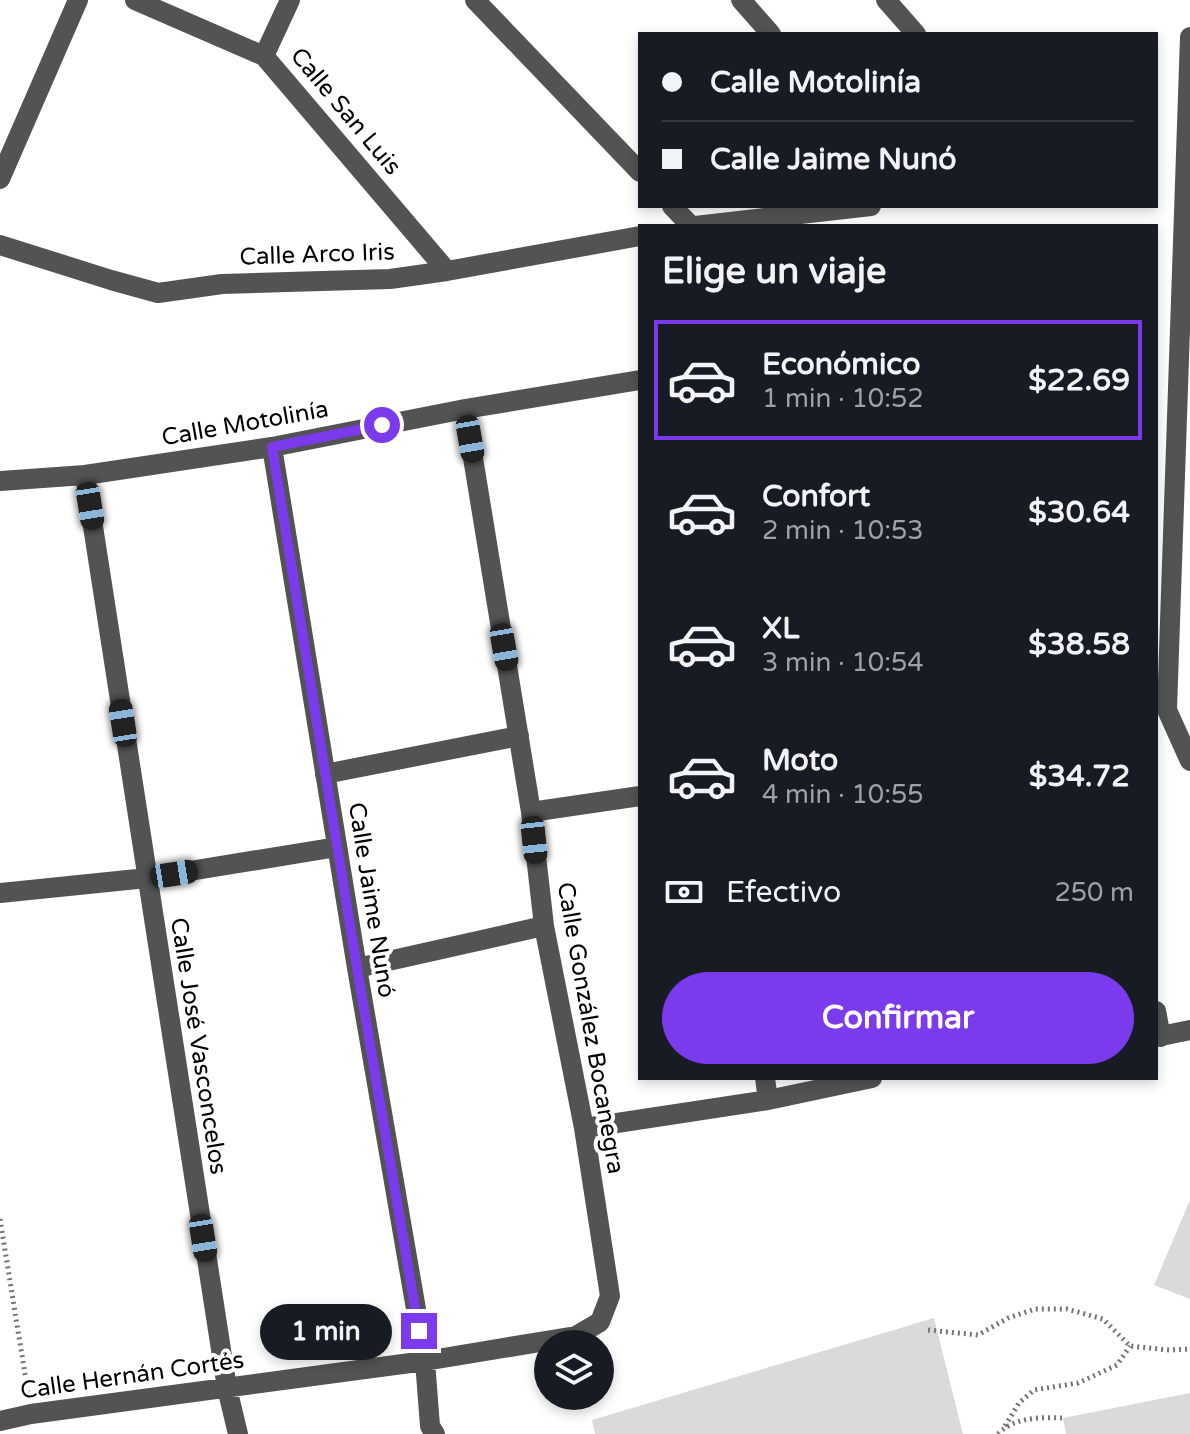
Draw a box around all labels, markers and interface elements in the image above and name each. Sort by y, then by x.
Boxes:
street label: Calle San Luis [284,42,407,181]
text: Calle Motolinía [710,64,921,101]
text: Calle Jaime Nunó [710,141,957,178]
street label: Calle Arco Iris [239,237,395,272]
text: Elige un viaje [662,250,886,293]
icon: car [666,344,738,416]
text: Económico [762,346,920,383]
text: $22.69 [1028,362,1130,399]
text: 1 min · 10:52 [762,383,924,414]
street label: Calle Motolinía [159,395,331,452]
route start [364,407,400,443]
car [454,413,486,465]
icon: car [666,476,738,548]
text: Confort [762,478,870,515]
car [74,480,106,532]
text: $30.64 [1028,494,1130,531]
text: 2 min · 10:53 [762,515,924,546]
icon: car [666,608,738,680]
text: XL [762,610,799,647]
car [488,621,520,673]
text: $38.58 [1028,626,1130,663]
text: 3 min · 10:54 [762,647,924,678]
car [107,697,139,749]
icon: car [666,740,738,812]
text: Moto [762,742,838,779]
text: $34.72 [1029,758,1130,795]
text: 4 min · 10:55 [762,779,924,810]
street label: Calle Jaime Nunó [342,800,401,1000]
car [520,815,548,865]
car [148,858,200,890]
icon: cash [662,870,706,914]
text: Efectivo [726,874,841,911]
text: 250 m [1054,877,1134,908]
street label: Calle González Bocanegra [551,880,630,1176]
street label: Calle José Vasconcelos [164,916,233,1177]
button: Confirmar [662,972,1134,1064]
car [187,1212,219,1264]
callout: 1 min [259,1303,391,1359]
route end [401,1313,437,1349]
text: 1 min [291,1316,361,1347]
map controls [534,1330,614,1410]
button: layers [534,1330,614,1410]
street label: Calle Hernán Cortés [18,1345,246,1406]

